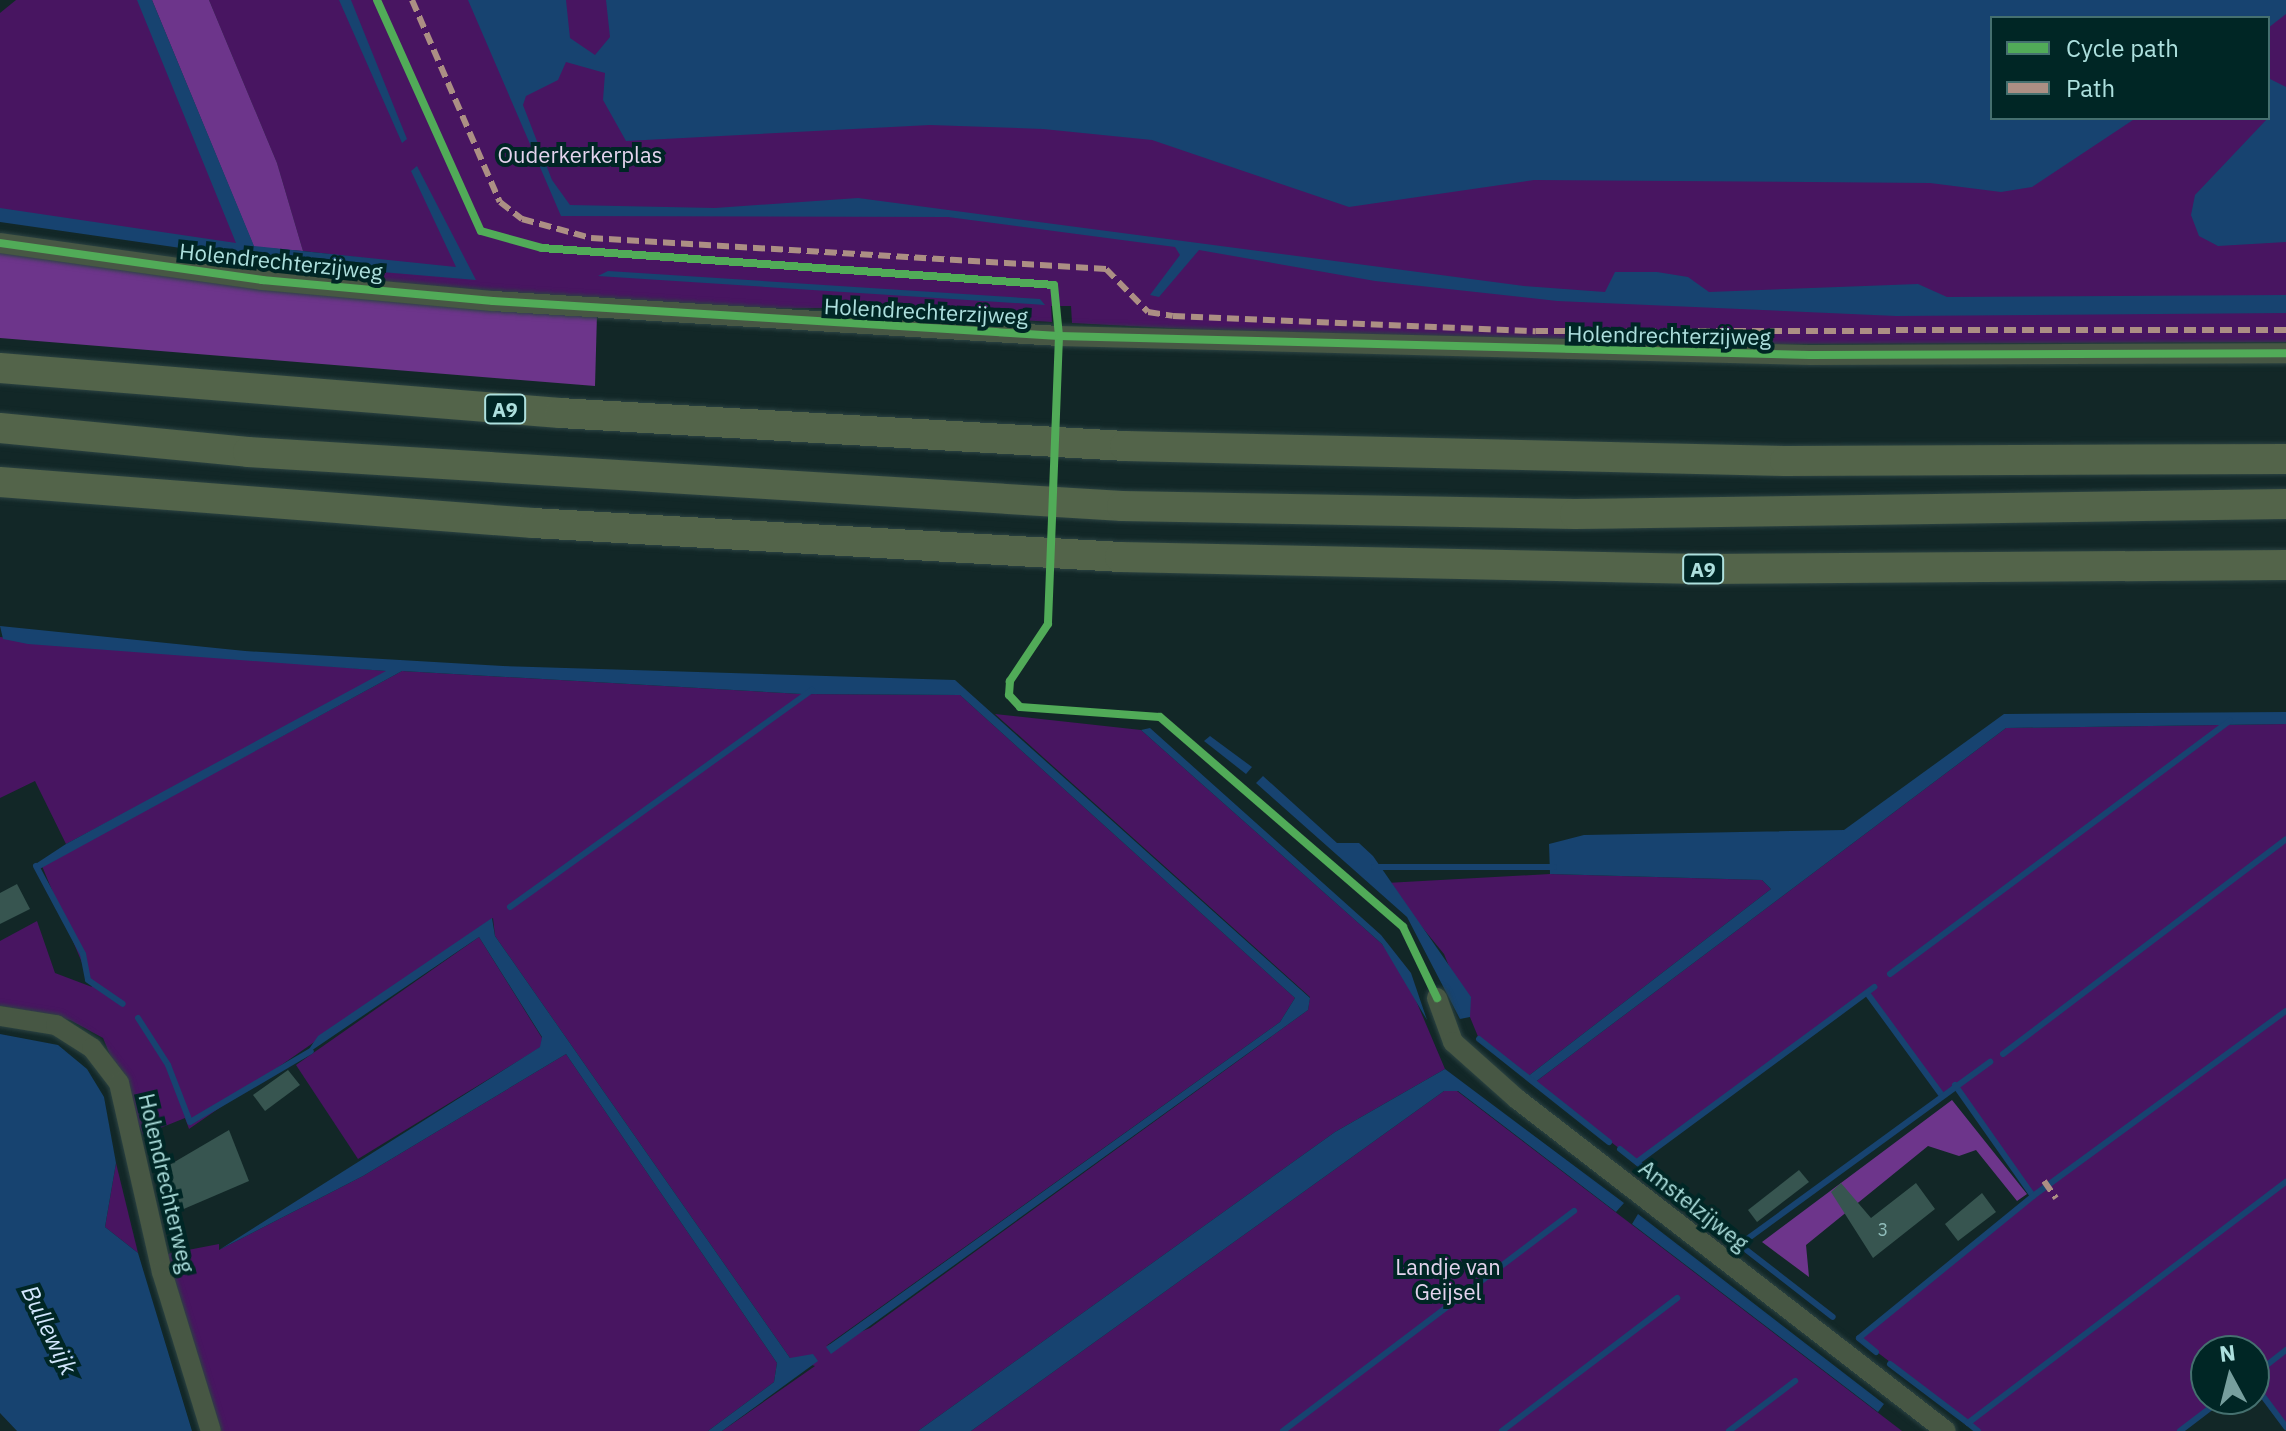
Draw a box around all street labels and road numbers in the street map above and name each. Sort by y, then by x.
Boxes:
street label: Holendrechterzijweg [178,237,384,285]
street label: Holendrechterzijweg [823,292,1029,330]
street label: Holendrechterzijweg [1567,320,1771,350]
road number: A9 [483,393,527,425]
road number: A9 [1681,553,1725,585]
street label: Holendrechterweg [134,1091,200,1275]
street label: Amstelzijweg [1634,1154,1754,1256]

